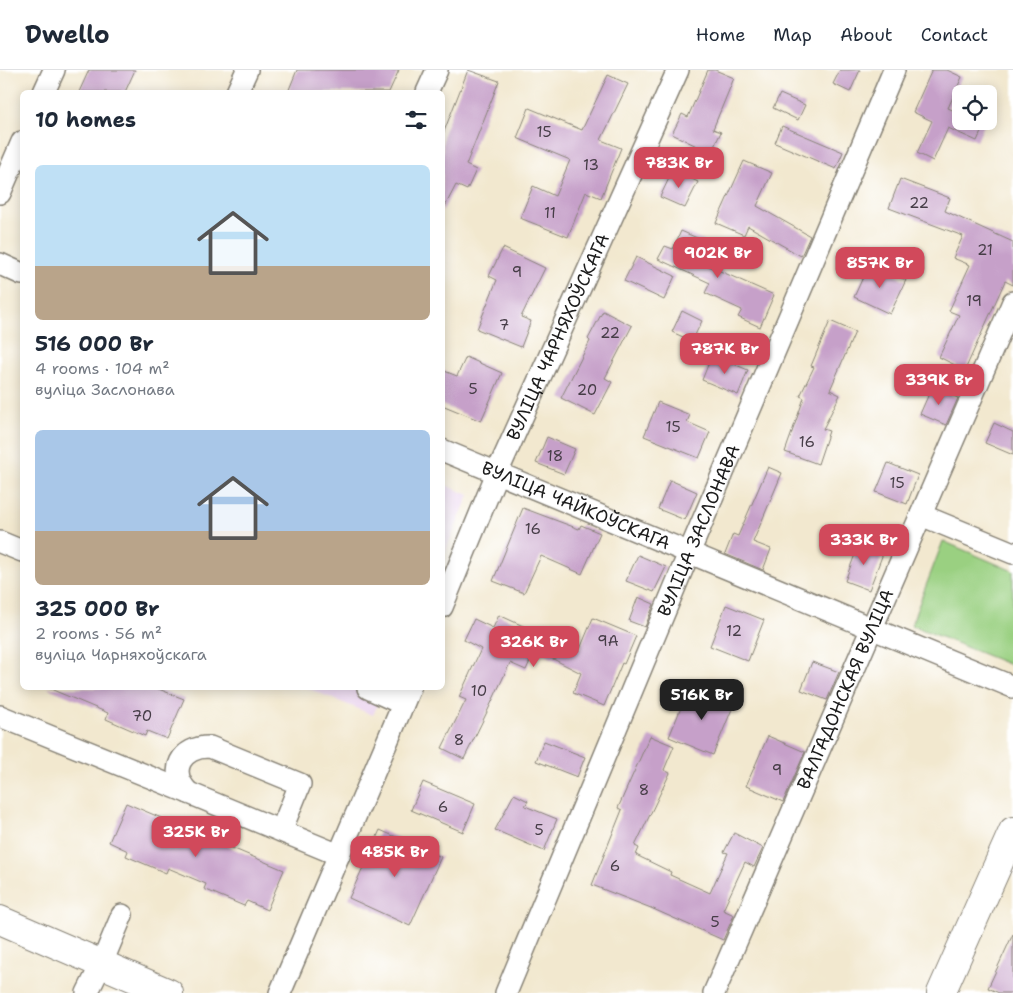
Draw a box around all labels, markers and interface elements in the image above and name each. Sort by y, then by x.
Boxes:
text: Dwello [25,19,110,51]
text: Home [696,23,745,47]
text: Map [773,23,812,47]
text: About [840,23,893,47]
text: Contact [921,23,988,47]
map controls [952,85,997,130]
button: locate [952,85,997,130]
text: 10 homes [35,106,136,134]
icon: filters [402,106,430,134]
house number: 15 [536,122,552,142]
pin: 783K Br [633,146,725,189]
text: 783K Br [645,152,713,173]
house number: 13 [583,155,599,175]
house number: 22 [909,193,929,213]
icon: home [188,198,278,288]
house number: 11 [544,203,556,223]
street label: ВУЛІЦА ЧАРНЯХОЎСКАГА [501,230,615,444]
pin: 902K Br [672,236,764,279]
house number: 21 [977,240,993,260]
text: 902K Br [684,242,752,263]
pin: 857K Br [834,246,926,289]
text: 857K Br [846,252,914,273]
house number: 9 [512,262,522,282]
house number: 19 [966,291,982,311]
house number: 7 [499,315,509,335]
house number: 22 [600,323,620,343]
text: 516 000 Br [35,330,154,358]
pin: 787K Br [679,332,771,375]
text: 787K Br [691,338,759,359]
text: 4 rooms · 104 m² [35,358,170,379]
pin: 339K Br [893,364,985,406]
text: 339K Br [905,369,973,390]
text: вуліца Заслонава [35,379,175,400]
house number: 5 [468,379,478,399]
house number: 20 [577,380,597,400]
house number: 15 [665,417,681,437]
house number: 16 [799,432,815,452]
street label: ВУЛІЦА ЗАСЛОНАВА [652,441,746,620]
house number: 18 [547,446,563,466]
street label: ВУЛІЦА ЧАЙКОЎСКАГА [478,456,674,555]
icon: home [188,463,278,553]
house number: 15 [889,473,905,493]
house number: 16 [525,519,541,539]
pin: 333K Br [818,524,910,566]
text: 333K Br [830,529,898,550]
street label: ВАЛГАДОНСКАЯ ВУЛІЦА [792,585,899,793]
text: 325 000 Br [35,595,159,623]
house number: 12 [726,621,742,641]
text: 2 rooms · 56 m² [35,623,162,644]
pin: 326K Br [488,626,580,668]
text: 326K Br [500,631,568,652]
house number: 9А [597,631,619,651]
text: вуліца Чарняхоўскага [35,644,207,665]
pin: 516K Br [656,678,748,721]
house number: 10 [471,681,487,701]
text: 516K Br [671,684,733,705]
house number: 70 [132,706,152,726]
house number: 8 [454,730,464,750]
house number: 9 [772,760,782,780]
house number: 8 [639,780,649,800]
house number: 6 [438,797,448,817]
pin: 325K Br [150,816,242,858]
house number: 5 [534,820,544,840]
text: 325K Br [163,821,229,842]
pin: 485K Br [349,836,441,878]
text: 485K Br [361,841,429,862]
house number: 6 [610,856,620,876]
house number: 5 [710,912,720,932]

